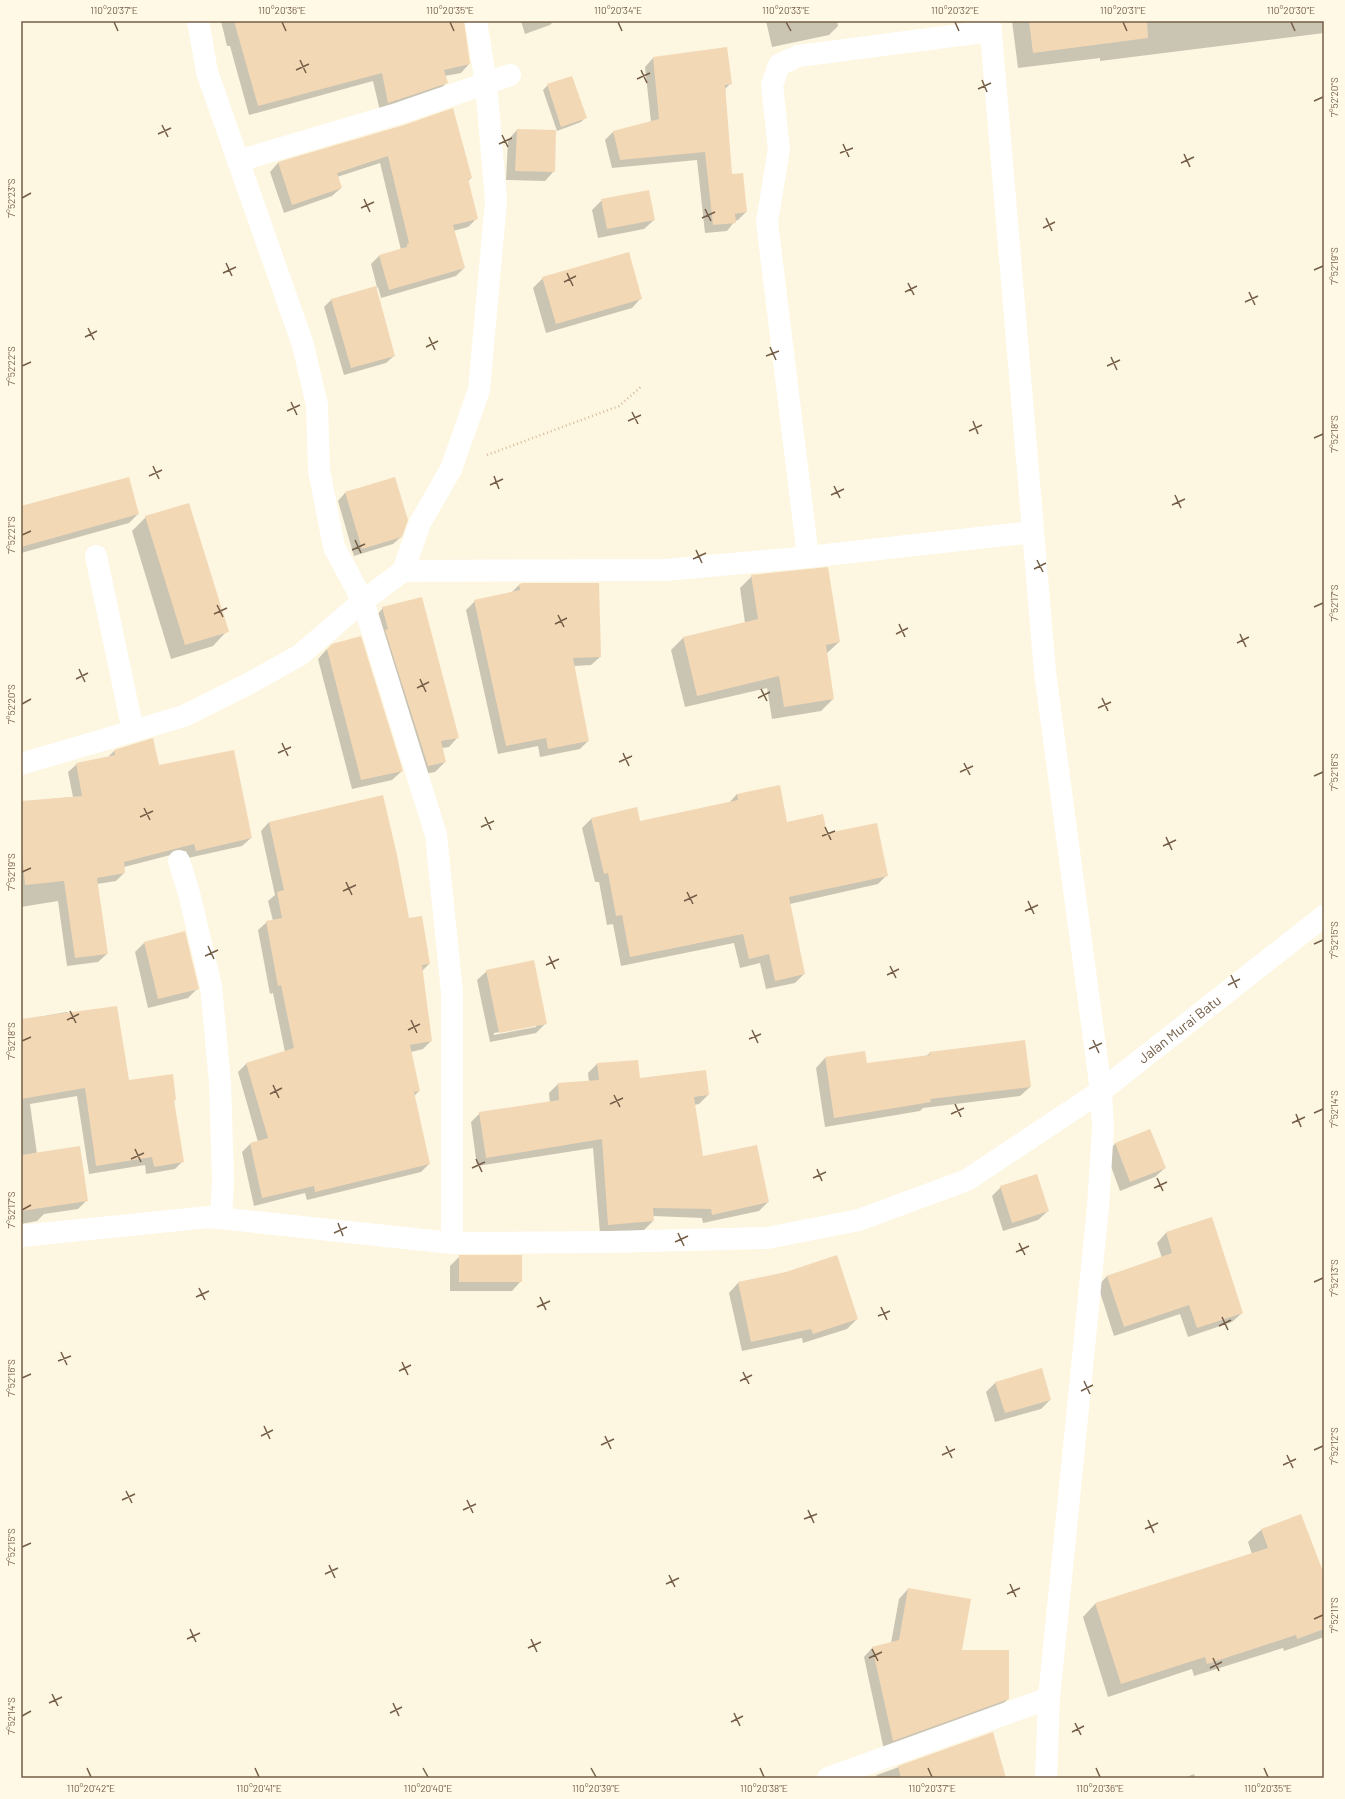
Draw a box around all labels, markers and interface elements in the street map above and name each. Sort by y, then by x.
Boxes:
text: 110°20'37"E [90,4,138,16]
text: 110°20'36"E [258,4,306,16]
text: 110°20'35"E [426,4,474,16]
text: 110°20'34"E [594,4,642,16]
text: 110°20'33"E [762,4,810,16]
text: 110°20'32"E [931,4,979,16]
text: 110°20'31"E [1100,4,1146,16]
text: 110°20'30"E [1267,4,1315,16]
text: 7°52'20"S [1328,77,1340,117]
text: 7°52'23"S [5,178,17,218]
text: 7°52'19"S [1328,247,1340,285]
text: 7°52'22"S [5,346,17,386]
text: 7°52'18"S [1328,415,1340,453]
text: 7°52'21"S [5,516,17,554]
text: 7°52'17"S [1328,584,1340,622]
text: 7°52'20"S [5,684,17,724]
text: 7°52'16"S [1328,753,1340,791]
text: 7°52'19"S [5,853,17,891]
text: 7°52'15"S [1328,921,1340,959]
street label: Jalan Murai Batu [1134,991,1224,1067]
text: 7°52'18"S [5,1022,17,1060]
text: 7°52'14"S [1328,1090,1340,1128]
text: 7°52'17"S [5,1191,17,1229]
text: 7°52'13"S [1328,1259,1340,1297]
text: 7°52'16"S [5,1359,17,1397]
text: 7°52'12"S [1328,1427,1340,1465]
text: 7°52'15"S [5,1528,17,1566]
text: 7°52'11"S [1328,1597,1340,1633]
text: 7°52'14"S [5,1697,17,1735]
text: 110°20'42"E [67,1782,115,1794]
text: 110°20'41"E [236,1782,282,1794]
text: 110°20'40"E [404,1782,452,1794]
text: 110°20'39"E [572,1782,620,1794]
text: 110°20'38"E [740,1782,788,1794]
text: 110°20'37"E [908,1782,956,1794]
text: 110°20'36"E [1076,1782,1124,1794]
text: 110°20'35"E [1244,1782,1292,1794]

